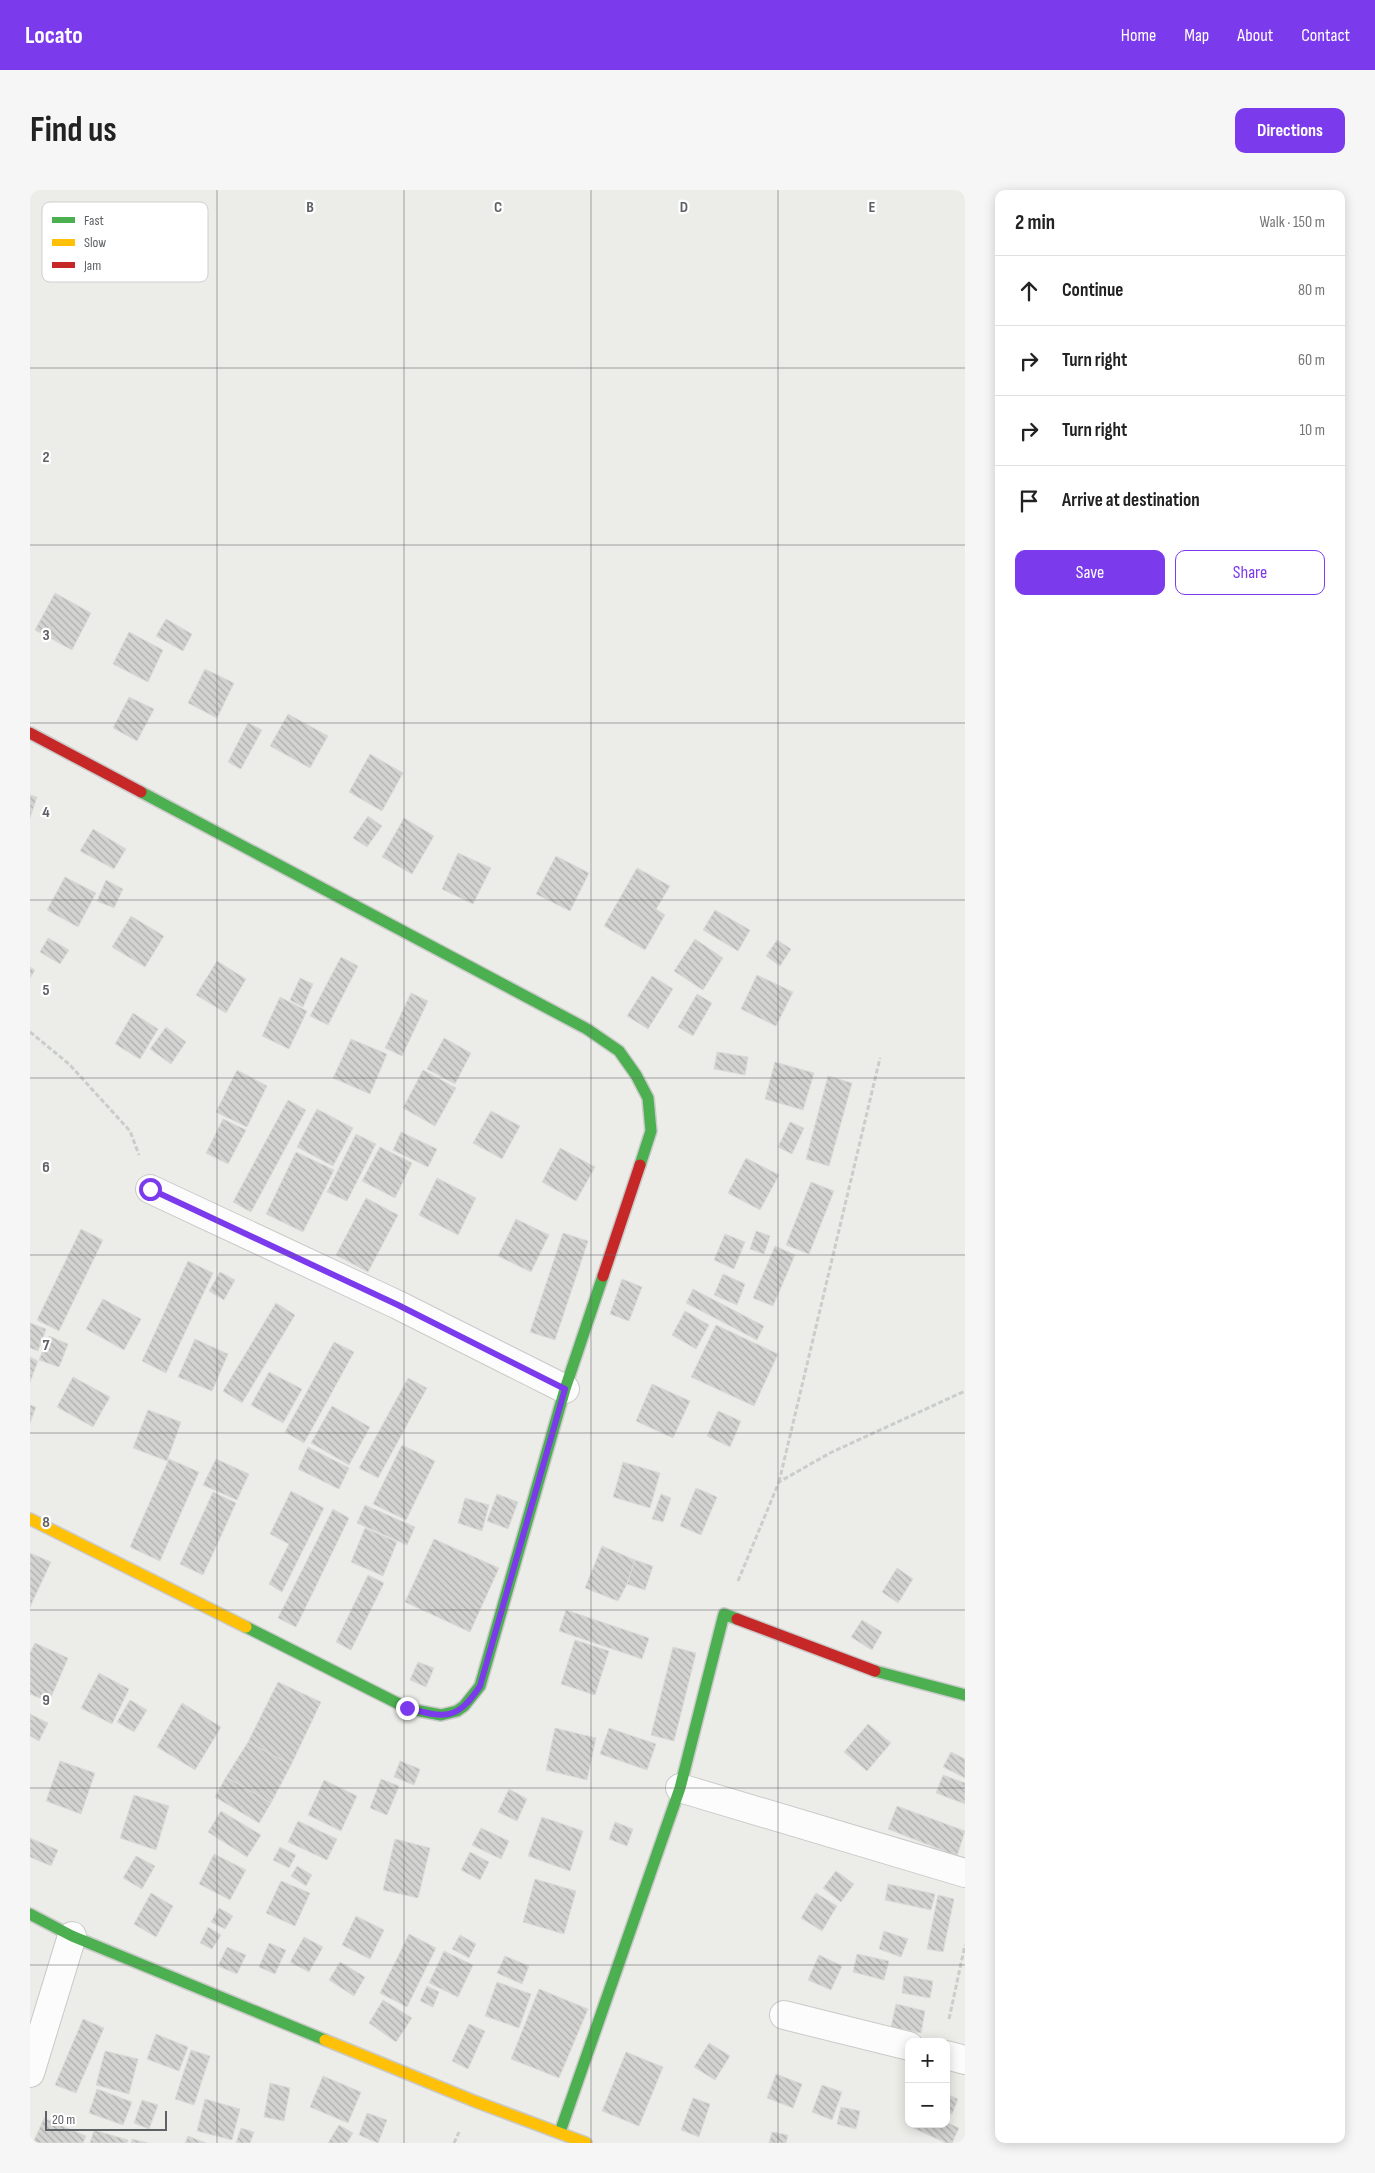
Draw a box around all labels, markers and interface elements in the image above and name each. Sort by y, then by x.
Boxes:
text: Locato [25,21,83,50]
text: Home [1121,25,1156,46]
text: Map [1184,25,1209,46]
text: About [1237,25,1273,46]
text: Contact [1301,25,1350,46]
button: Directions [1235,108,1345,153]
text: Find us [30,109,117,152]
text: B [306,198,314,217]
text: C [494,198,502,217]
text: D [680,198,688,217]
text: E [869,198,876,217]
legend [42,202,208,282]
text: 2 min [1015,210,1055,235]
text: Fast [84,212,104,229]
text: Walk · 150 m [1260,213,1325,232]
text: Slow [84,234,106,251]
text: Jam [83,257,101,274]
icon: ahead [1015,277,1043,305]
text: Continue [1062,279,1123,302]
text: 80 m [1298,281,1325,300]
icon: right [1015,347,1043,375]
text: Turn right [1062,349,1127,372]
text: 60 m [1298,351,1325,370]
icon: right [1015,417,1043,445]
text: Turn right [1062,419,1127,442]
text: 10 m [1299,421,1325,440]
text: 2 [42,448,50,467]
icon: arrive [1015,487,1043,515]
text: Arrive at destination [1062,489,1200,512]
button: Save [1015,550,1165,595]
button: Share [1175,550,1325,595]
text: 3 [42,626,50,645]
text: 4 [42,803,50,822]
text: 5 [42,981,50,1000]
text: 6 [42,1158,50,1177]
route start [139,1178,162,1201]
text: 7 [43,1336,50,1355]
text: 8 [42,1513,50,1532]
text: 9 [42,1691,50,1710]
route end [396,1697,419,1720]
map controls [905,2038,950,2128]
button: + [905,2038,950,2083]
button: − [905,2083,950,2128]
scale bar [45,2108,168,2131]
text: 20 m [52,2111,75,2128]

